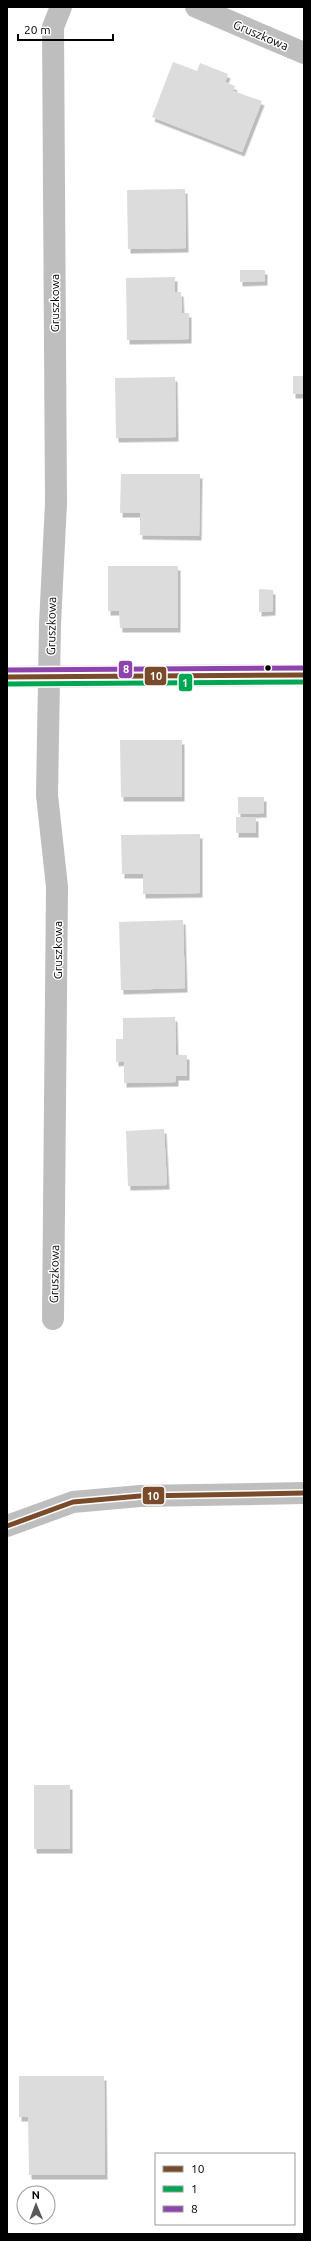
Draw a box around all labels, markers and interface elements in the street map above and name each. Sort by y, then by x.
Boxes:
scale bar [18,16,113,42]
street label: Gruszkowa [232,18,290,52]
text: 20 m [24,23,51,36]
street label: Gruszkowa [48,274,61,332]
street label: Gruszkowa [44,597,58,655]
line badge: 8 [118,660,133,679]
text: 8 [123,663,129,675]
unlabelled marker [263,663,273,673]
line badge: 10 [144,666,167,686]
text: 10 [150,670,162,682]
line badge: 1 [178,673,193,692]
text: 1 [182,677,188,689]
street label: Gruszkowa [51,921,64,979]
street label: Gruszkowa [47,1245,61,1303]
line badge: 10 [142,1486,165,1505]
text: 10 [147,1490,159,1502]
legend [155,2153,295,2225]
text: 10 [191,2162,205,2175]
text: 1 [191,2182,198,2195]
north arrow [16,2185,56,2225]
text: N [32,2189,40,2201]
text: 8 [191,2202,198,2215]

